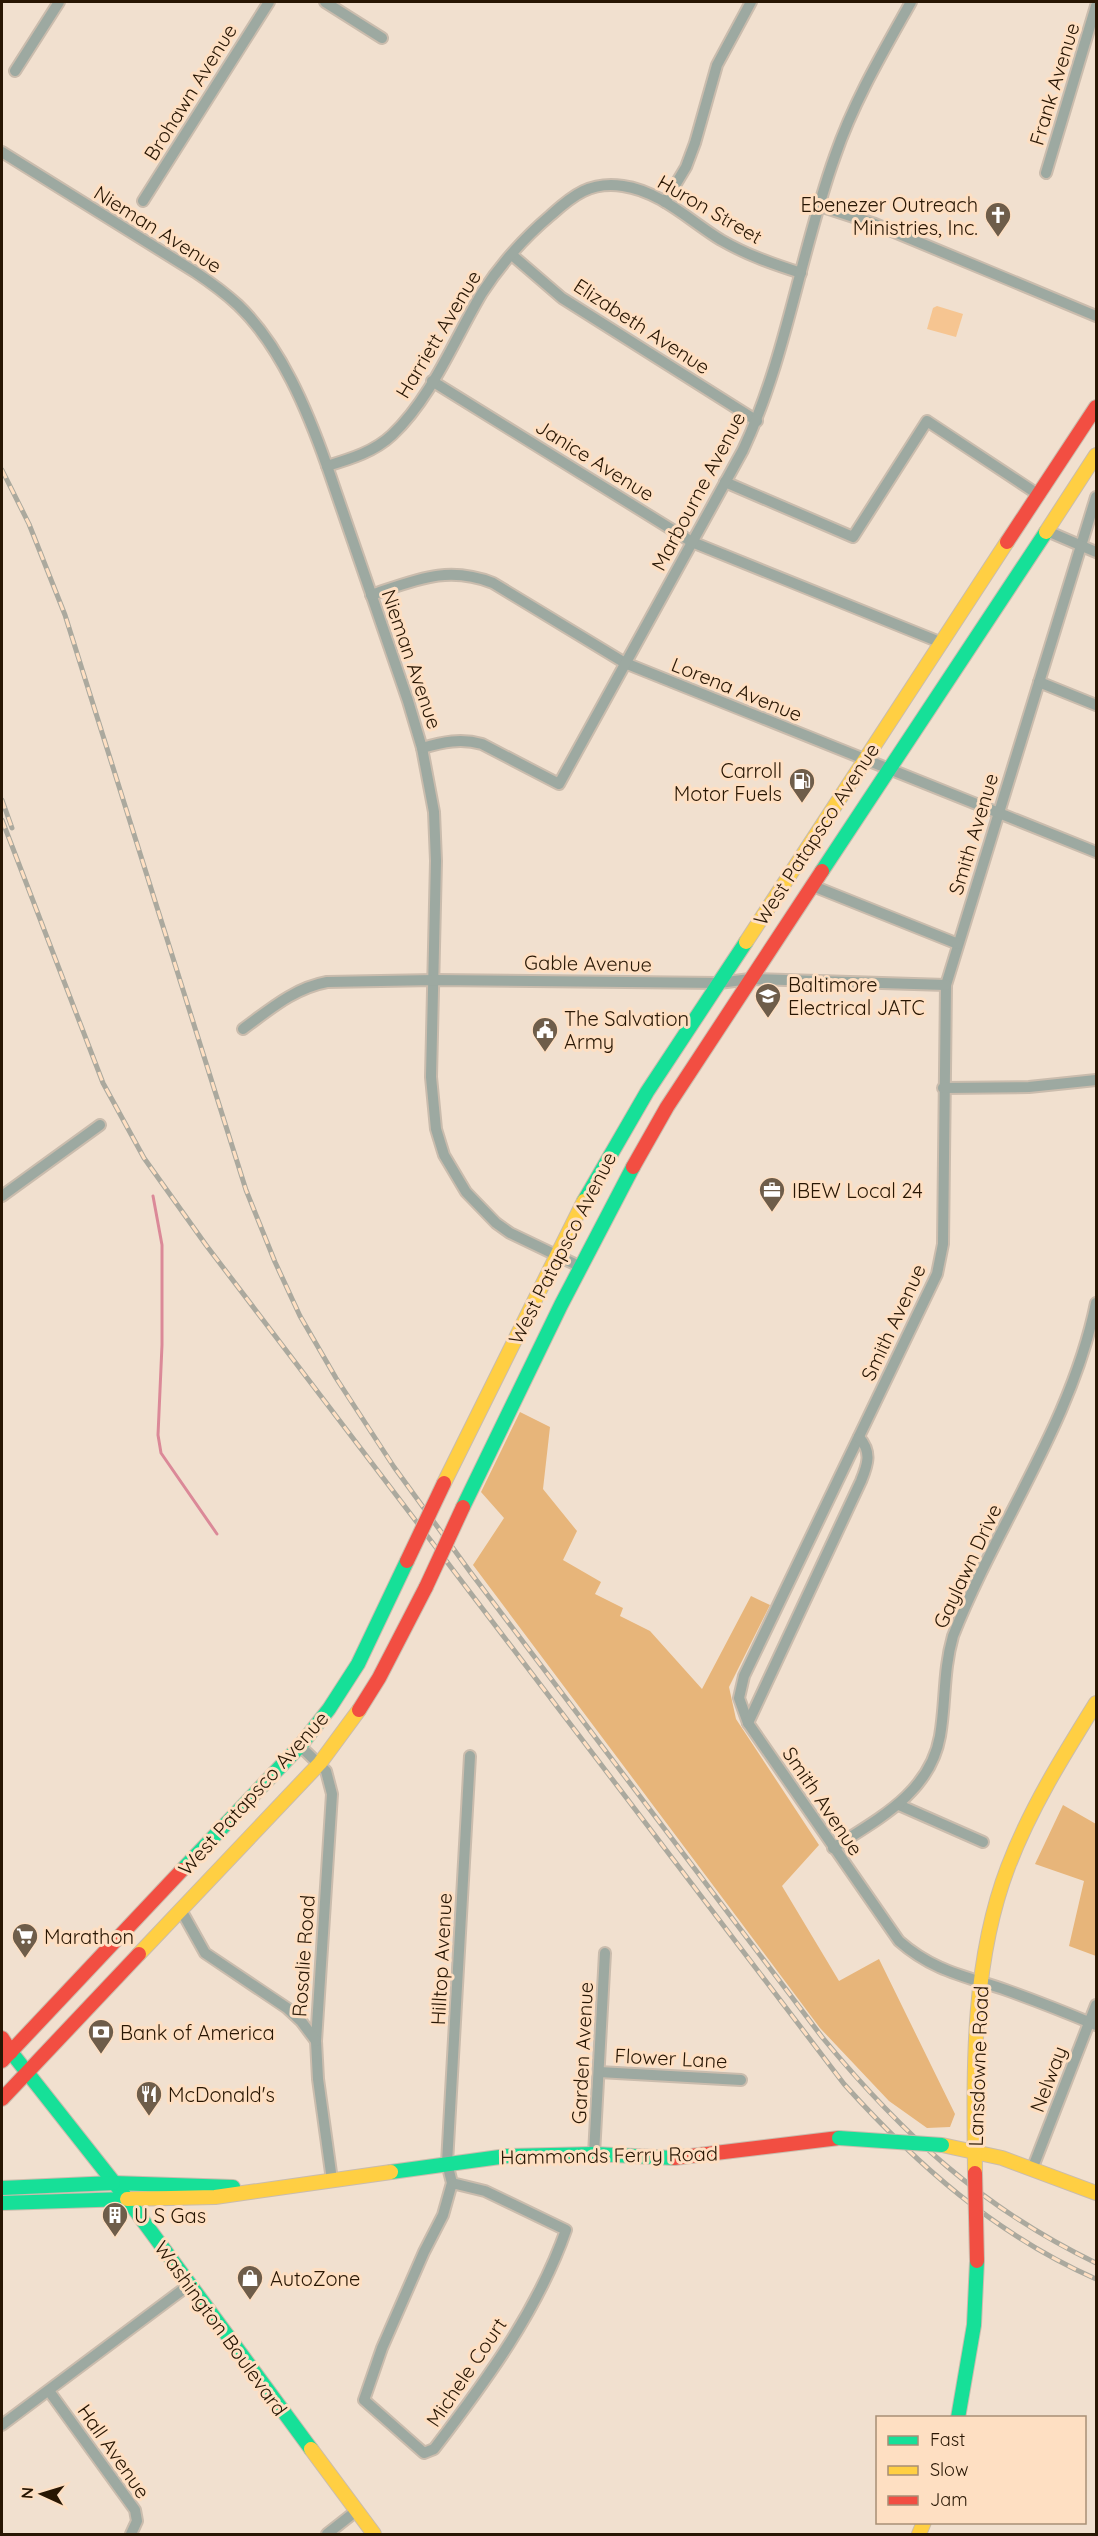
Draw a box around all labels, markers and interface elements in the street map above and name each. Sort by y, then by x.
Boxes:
street label: Brohawn Avenue [138,19,242,165]
street label: Frank Avenue [1024,20,1084,148]
street label: Huron Street [653,169,767,249]
street label: Nieman Avenue [90,180,226,278]
place label: Ebenezer Outreach Ministries, Inc. [801,192,978,240]
church icon: Ebenezer Outreach Ministries, Inc. [983,200,1013,238]
street label: Harriett Avenue [390,265,486,403]
street label: Elizabeth Avenue [569,273,715,379]
street label: Marbourne Avenue [646,407,750,575]
street label: Janice Avenue [531,414,659,506]
street label: Nieman Avenue [376,586,448,732]
street label: Lorena Avenue [668,651,806,727]
street label: West Patapsco Avenue [748,738,884,930]
place label: Carroll Motor Fuels [674,758,782,806]
fuel station icon: Carroll Motor Fuels [787,766,817,804]
street label: Smith Avenue [943,770,1003,898]
street label: Gable Avenue [524,949,652,977]
place label: Baltimore Electrical JATC [788,972,925,1020]
school or university icon: Baltimore Electrical JATC [753,981,783,1019]
place label: The Salvation Army [564,1006,689,1054]
public building icon: The Salvation Army [530,1015,560,1053]
street label: West Patapsco Avenue [503,1148,621,1348]
office icon: IBEW Local 24 [757,1175,787,1213]
place label: IBEW Local 24 [792,1178,923,1203]
street label: Smith Avenue [855,1260,931,1384]
street label: Gaylawn Drive [927,1500,1007,1632]
street label: West Patapsco Avenue [173,1706,333,1880]
street label: Smith Avenue [777,1742,869,1860]
street label: Hilltop Avenue [425,1892,457,2026]
street label: Rosalie Road [286,1894,320,2018]
supermarket icon: Marathon [10,1921,40,1959]
place label: Marathon [44,1924,134,1949]
street label: Garden Avenue [566,1981,598,2125]
street label: Lansdowne Road [963,1985,993,2147]
bank icon: Bank of America [86,2017,116,2055]
place label: Bank of America [120,2020,275,2045]
street label: Nelway [1024,2042,1072,2116]
street label: Flower Lane [614,2043,728,2073]
restaurant icon: McDonald's [134,2079,164,2117]
place label: McDonald's [168,2082,275,2107]
street label: Hammonds Ferry Road [500,2141,718,2169]
building icon: U S Gas [100,2200,130,2238]
place label: U S Gas [134,2203,206,2228]
street label: Washington Boulevard [149,2236,293,2420]
shop icon: AutoZone [235,2263,265,2301]
place label: AutoZone [270,2266,360,2291]
street label: Michele Court [420,2313,512,2431]
street label: Hall Avenue [72,2399,156,2503]
legend [876,2416,1086,2524]
text: Fast [930,2428,965,2451]
text: Slow [930,2458,968,2481]
north arrow [12,2464,72,2524]
text: N [17,2486,37,2500]
text: Jam [930,2488,968,2511]

